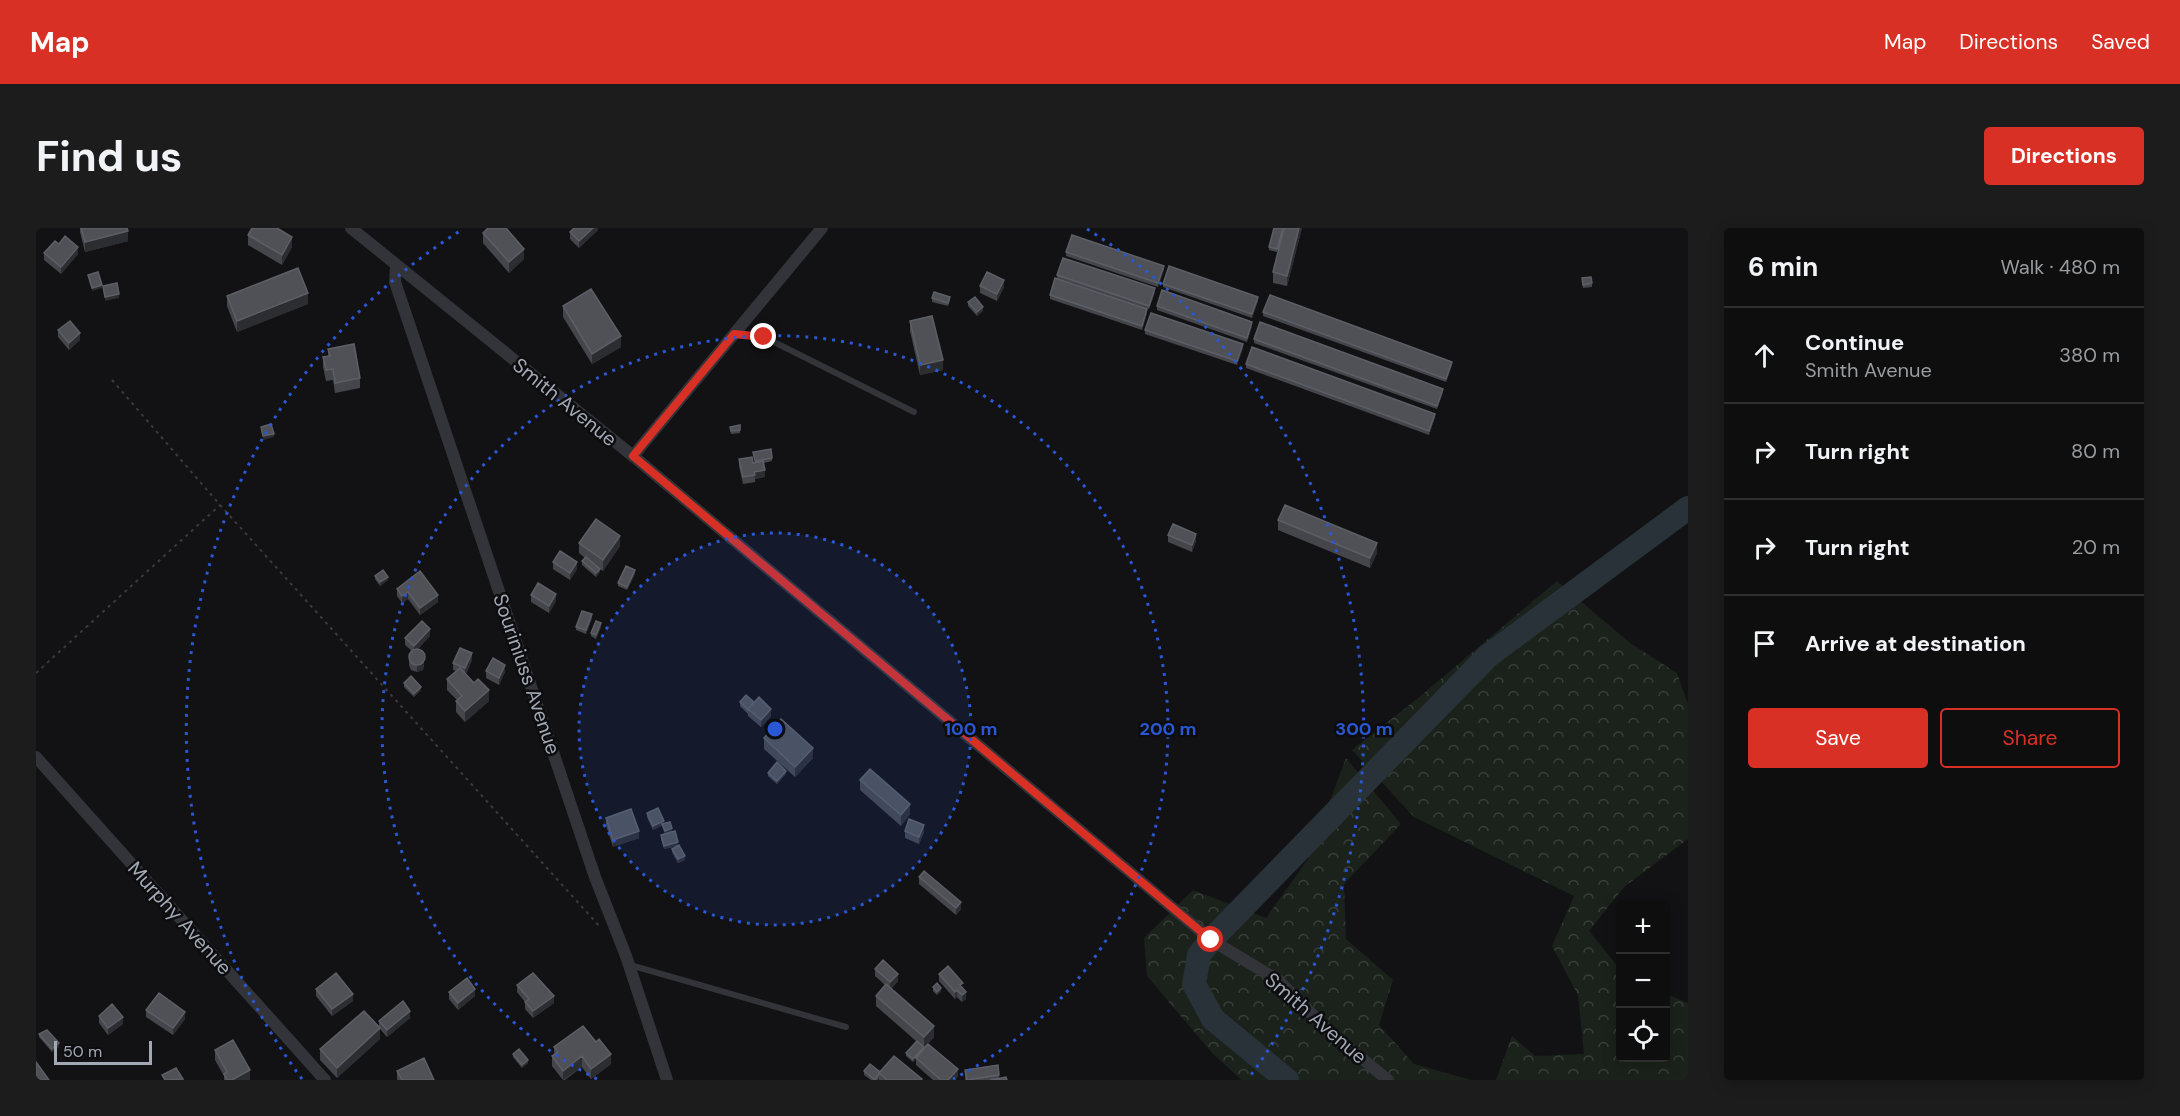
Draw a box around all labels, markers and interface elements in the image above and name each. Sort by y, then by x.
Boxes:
text: Map [30,24,90,61]
text: Map [1884,28,1926,56]
text: Directions [1959,28,2058,56]
text: Saved [2091,28,2150,56]
button: Directions [1984,127,2144,185]
text: Find us [36,129,182,184]
text: 6 min [1748,250,1818,284]
text: Walk · 480 m [2000,254,2120,280]
route end [750,323,776,349]
text: Continue [1805,328,1904,357]
icon: ahead [1748,339,1781,372]
text: 380 m [2059,342,2120,368]
street label: Smith Avenue [508,352,622,452]
text: Smith Avenue [1805,357,1932,383]
icon: right [1748,435,1781,468]
text: Turn right [1805,437,1910,466]
text: 80 m [2071,438,2120,464]
icon: right [1748,531,1781,564]
text: Turn right [1805,533,1910,562]
text: 20 m [2072,534,2120,560]
street label: Souriniuss Avenue [487,590,567,758]
icon: arrive [1748,627,1781,660]
text: Arrive at destination [1805,629,2026,658]
button: Save [1748,708,1928,768]
button: Share [1940,708,2120,768]
text: 100 m [944,717,998,741]
text: 200 m [1140,717,1196,741]
text: 300 m [1335,717,1393,741]
centre of rings [765,719,785,739]
street label: Murphy Avenue [122,856,238,980]
map controls [1616,900,1670,1062]
button: + [1616,900,1670,954]
route start [1197,926,1223,952]
button: − [1616,954,1670,1008]
street label: Smith Avenue [1260,967,1372,1069]
button: locate [1616,1008,1670,1062]
scale bar [54,1038,152,1066]
text: 50 m [63,1041,102,1062]

